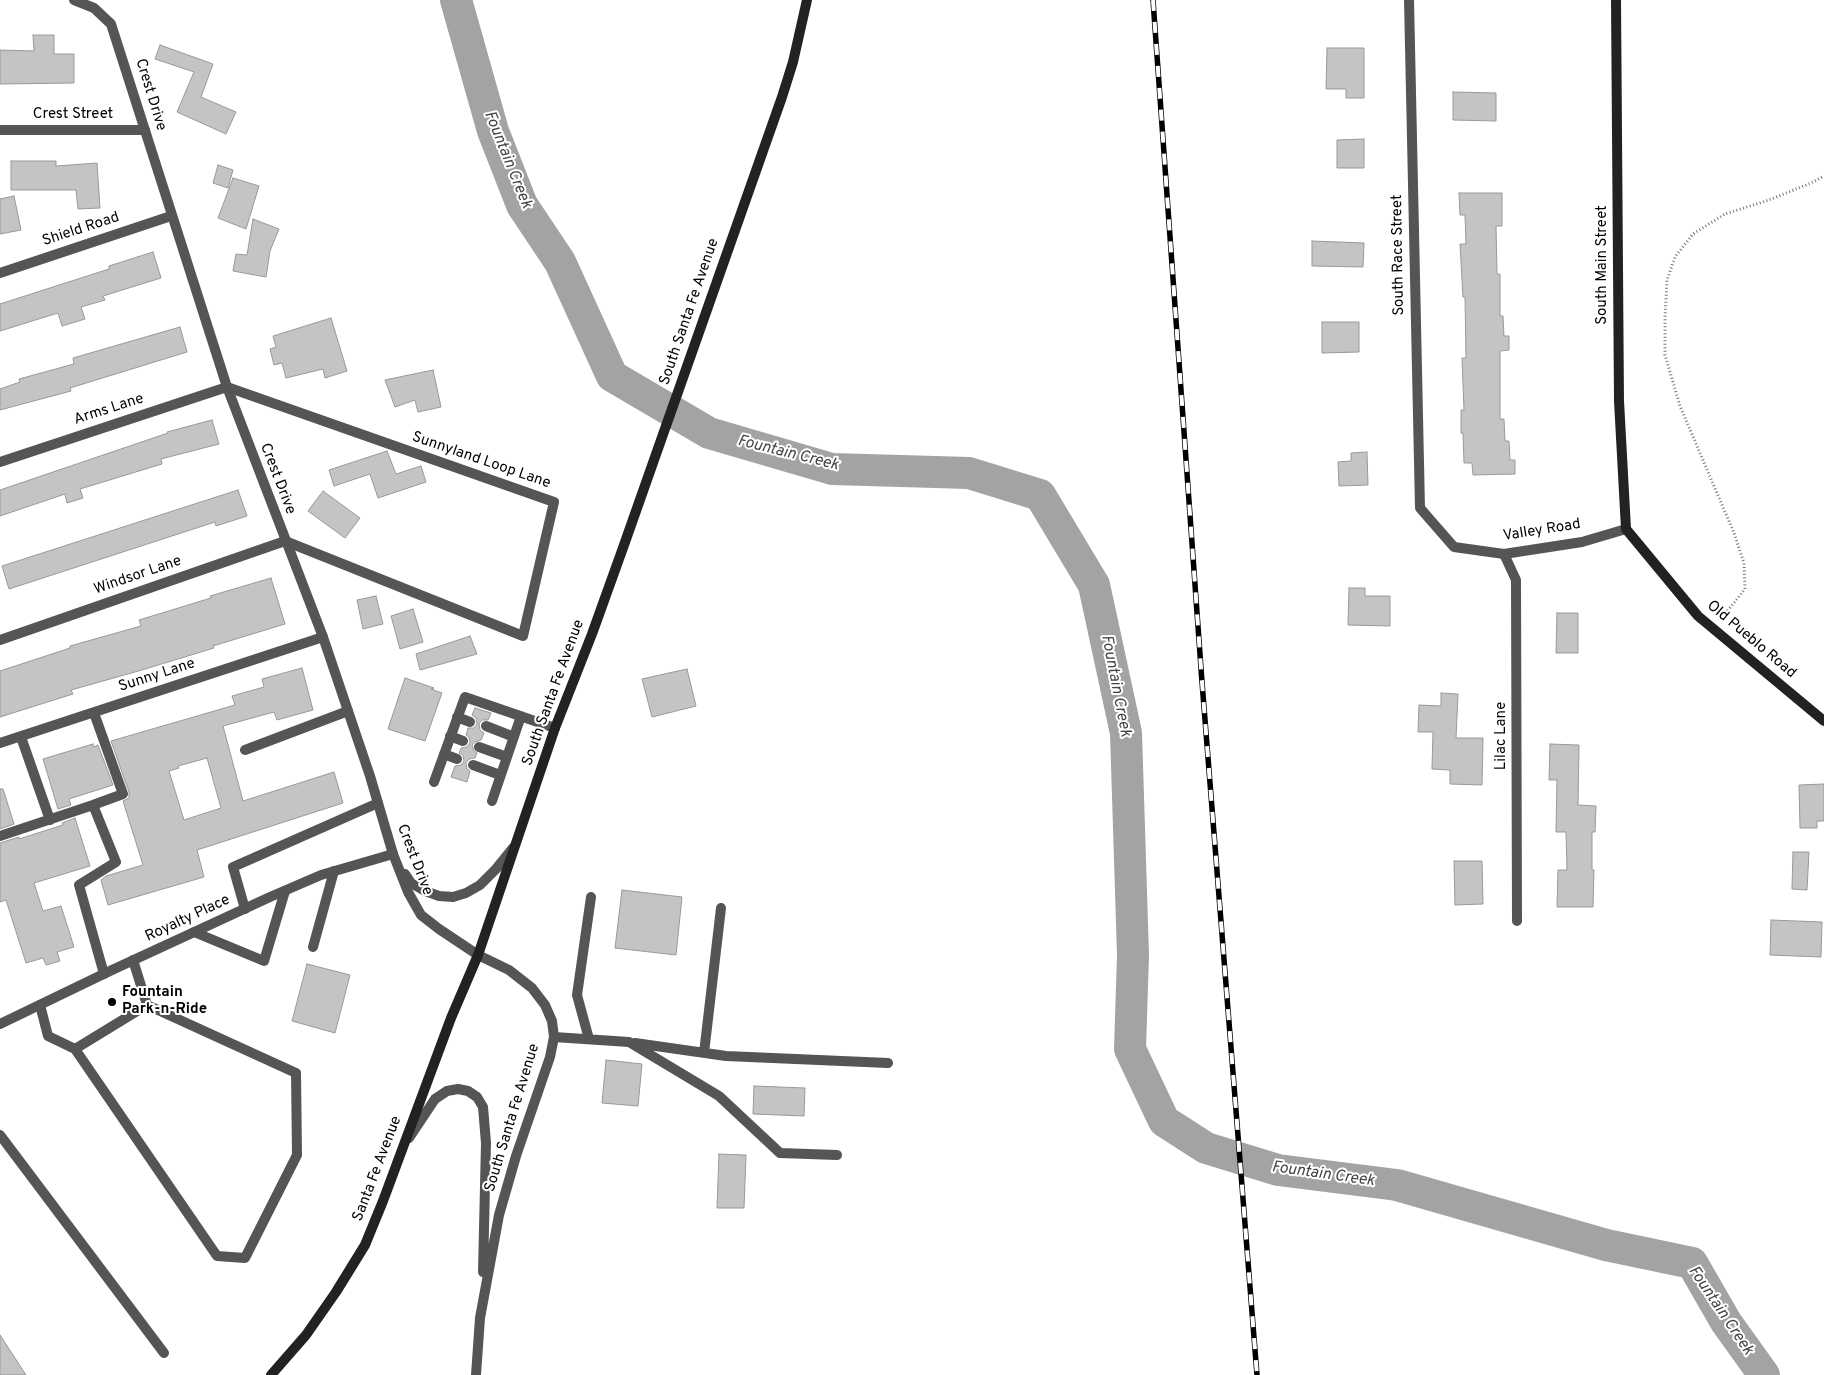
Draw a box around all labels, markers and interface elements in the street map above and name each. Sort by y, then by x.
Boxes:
street label: Crest Drive [130,57,170,133]
street label: Crest Street [33,106,113,124]
water label: Fountain Creek [479,108,535,212]
street label: South Race Street [1389,194,1409,316]
street label: South Main Street [1594,205,1612,325]
street label: Shield Road [40,209,122,251]
street label: South Santa Fe Avenue [656,236,724,388]
street label: Arms Lane [72,390,146,430]
street label: Sunnyland Loop Lane [409,429,553,493]
water label: Fountain Creek [735,432,841,476]
street label: Crest Drive [255,441,299,517]
street label: Valley Road [1502,516,1582,546]
street label: Windsor Lane [92,553,184,599]
street label: Old Pueblo Road [1703,597,1799,683]
street label: South Santa Fe Avenue [519,618,589,768]
water label: Fountain Creek [1096,633,1134,739]
street label: Sunny Lane [117,655,197,697]
street label: Lilac Lane [1493,702,1511,770]
street label: Crest Drive [392,822,436,898]
street label: Royalty Place [143,892,233,946]
place label: Fountain Park-n-Ride [122,984,207,1019]
marker: Fountain Park-n-Ride [106,996,118,1008]
street label: South Santa Fe Avenue [482,1042,544,1194]
street label: Santa Fe Avenue [350,1114,406,1224]
water label: Fountain Creek [1270,1158,1376,1192]
water label: Fountain Creek [1683,1263,1757,1359]

